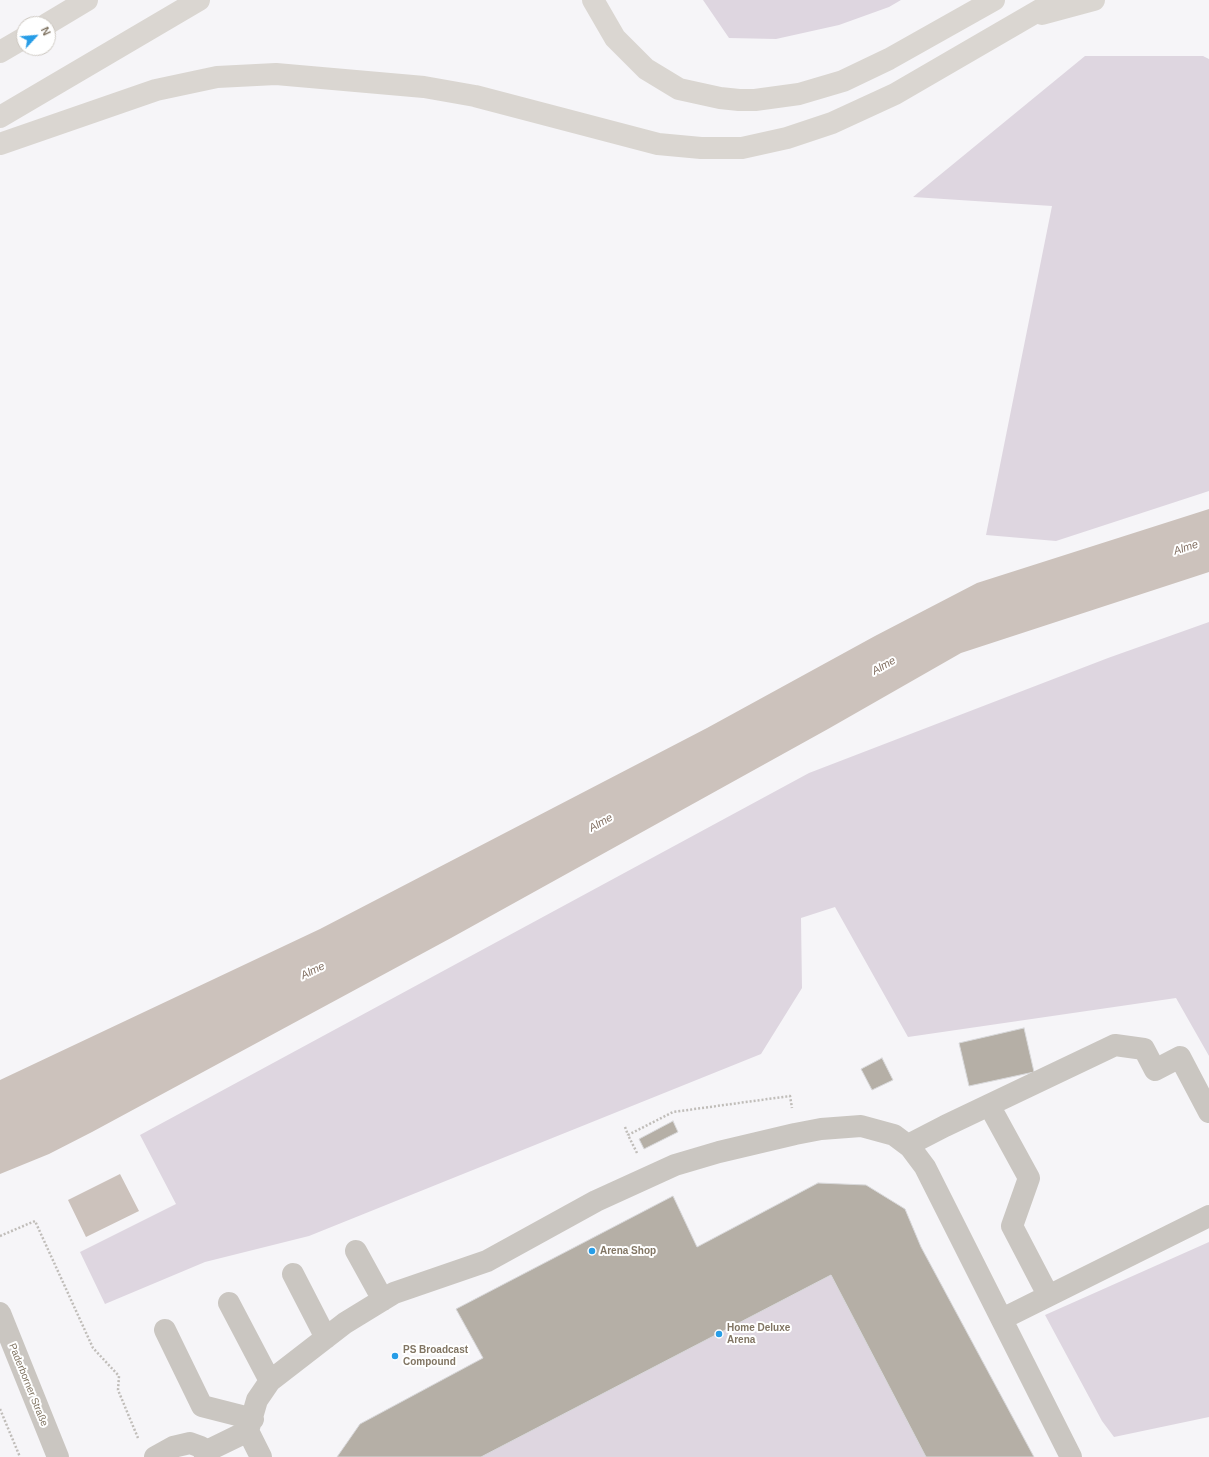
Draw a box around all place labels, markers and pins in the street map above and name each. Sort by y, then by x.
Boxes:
place label: Arena Shop [600,1245,656,1257]
marker: Arena Shop [587,1246,597,1256]
place label: Home Deluxe Arena [727,1322,790,1346]
marker: Home Deluxe Arena [714,1329,724,1339]
place label: PS Broadcast Compound [403,1344,468,1368]
marker: PS Broadcast Compound [390,1351,400,1361]

